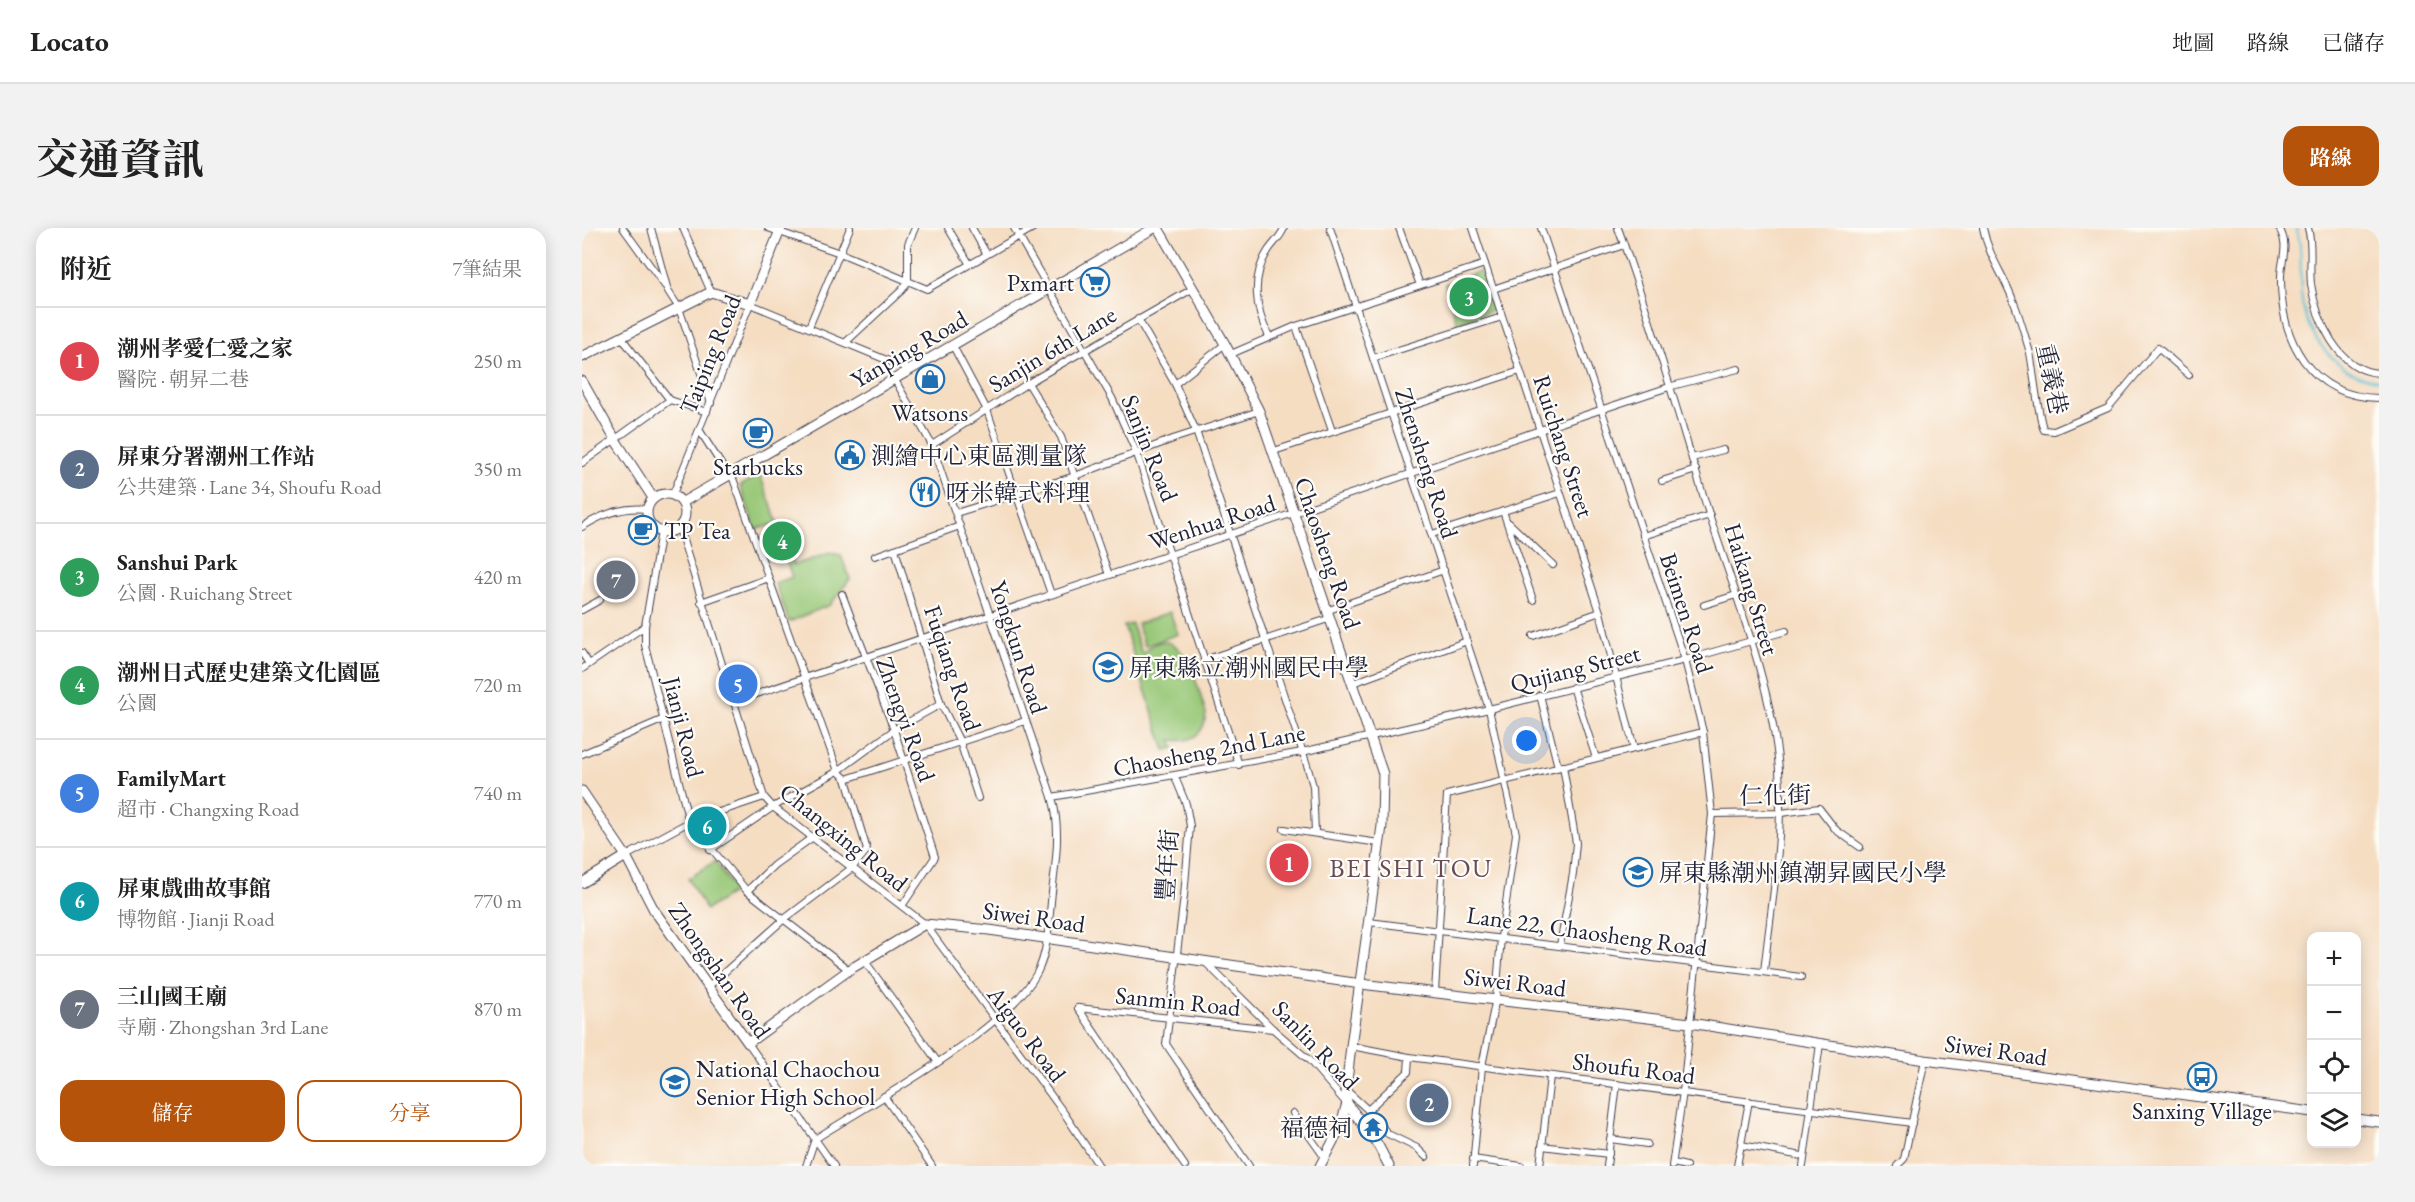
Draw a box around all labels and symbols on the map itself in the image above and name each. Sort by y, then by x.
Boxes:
supermarket icon: Pxmart [1079,266,1111,298]
place label: Pxmart [1007,267,1074,298]
pin: 3 [1450,274,1488,320]
street label: Taiping Road [672,289,748,418]
street label: Sanjin 6th Lane [982,299,1122,399]
street label: Yanping Road [845,303,974,395]
street label: 重義巷 [2029,341,2075,417]
shop icon: Watsons [914,363,946,395]
street label: Ruichang Street [1526,371,1602,522]
street label: Zhensheng Road [1388,384,1466,543]
street label: Sanjin Road [1115,390,1186,507]
place label: Watsons [892,397,968,428]
cafe icon: Starbucks [742,417,774,449]
public building icon: 測繪中心東區測量隊 [834,439,866,471]
place label: 測繪中心東區測量隊 [871,440,1087,471]
place label: Starbucks [713,451,803,482]
street label: Chaosheng Road [1288,473,1369,634]
restaurant icon: 呀米韓式料理 [909,476,941,508]
place label: 呀米韓式料理 [946,477,1090,508]
street label: Wenhua Road [1145,487,1280,557]
cafe icon: TP Tea [627,514,659,546]
place label: TP Tea [664,515,731,546]
pin: 4 [762,518,802,564]
street label: Haikang Street [1717,519,1787,659]
street label: Beimen Road [1653,549,1721,678]
pin: 7 [597,558,636,602]
street label: Yongkun Road [983,577,1055,718]
street label: Fuqiang Road [917,601,989,736]
street label: Qujiang Street [1507,637,1643,699]
school or university icon: 屏東縣立潮州國民中學 [1092,651,1124,683]
street label: Zhengyi Road [869,652,943,787]
place label: 屏東縣立潮州國民中學 [1129,652,1369,683]
pin: 5 [718,662,758,706]
street label: Jianji Road [656,672,712,781]
street label: Chaosheng 2nd Lane [1110,716,1308,784]
your location [1512,726,1541,755]
street label: Changxing Road [773,776,915,899]
street label: 仁化街 [1739,779,1811,811]
pin: 6 [688,804,726,848]
street label: 豐年街 [1149,828,1185,902]
pin: 1 [1270,840,1308,886]
district label: BEI SHI TOU [1329,851,1493,885]
school or university icon: 屏東縣潮州鎮潮昇國民小學 [1622,856,1654,888]
place label: 屏東縣潮州鎮潮昇國民小學 [1659,857,1947,888]
street label: Siwei Road [981,894,1088,940]
street label: Zhongshan Road [662,896,779,1045]
street label: Lane 22, Chaosheng Road [1465,899,1710,963]
street label: Siwei Road [1462,960,1569,1004]
street label: Aiguo Road [980,979,1074,1089]
street label: Sanmin Road [1114,979,1243,1023]
street label: Sanlin Road [1266,994,1367,1097]
street label: Siwei Road [1943,1027,2050,1073]
street label: Shoufu Road [1571,1045,1698,1091]
place label: National Chaochou Senior High School [696,1053,881,1112]
bus stop icon: Sanxing Village [2186,1061,2218,1093]
school or university icon: National Chaochou Senior High School [659,1066,691,1098]
pin: 2 [1410,1080,1448,1126]
place label: Sanxing Village [2132,1095,2272,1126]
temple icon: 福德祠 [1357,1111,1389,1143]
place label: 福德祠 [1280,1112,1352,1143]

